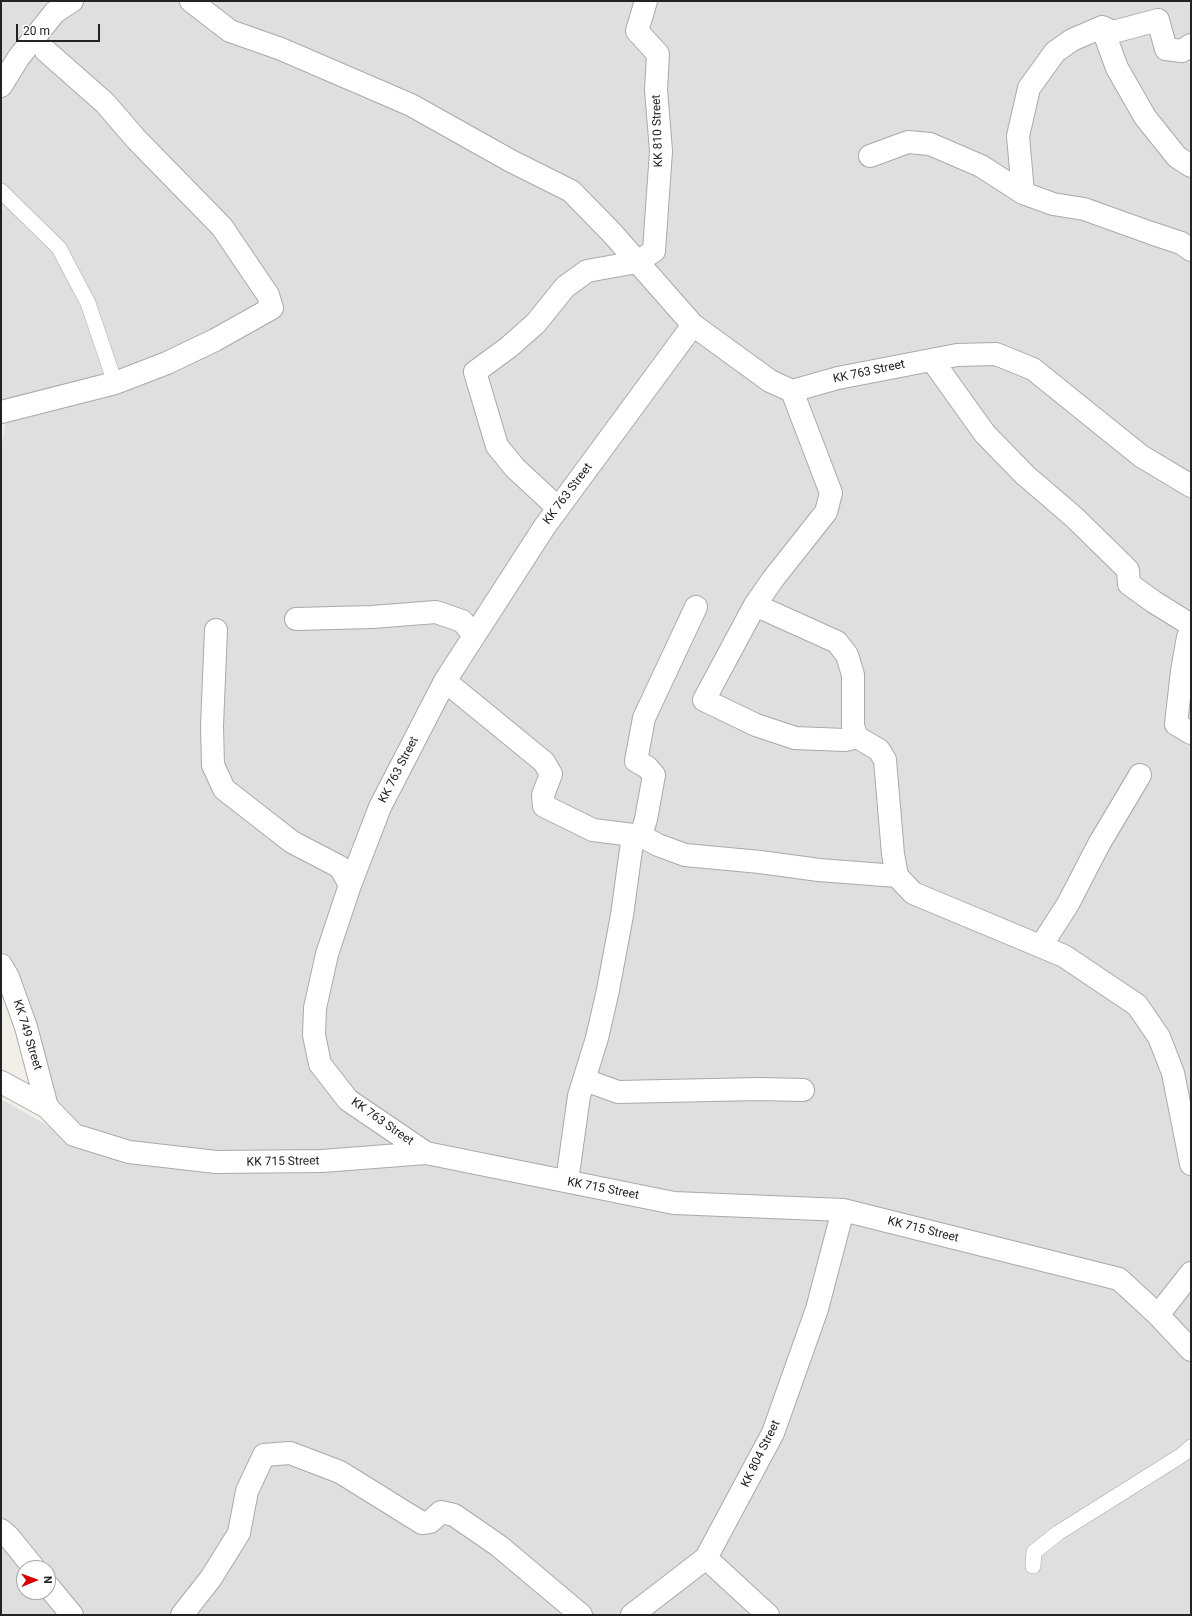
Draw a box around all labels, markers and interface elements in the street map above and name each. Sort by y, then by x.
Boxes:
scale bar [18,16,102,42]
text: 20 m [23,24,50,38]
street label: KK 810 Street [650,94,666,168]
street label: KK 763 Street [832,357,906,387]
street label: KK 763 Street [540,461,596,527]
street label: KK 763 Street [376,734,422,806]
street label: KK 749 Street [9,998,45,1072]
street label: KK 763 Street [348,1095,416,1149]
street label: KK 715 Street [246,1154,320,1170]
street label: KK 715 Street [566,1175,640,1203]
street label: KK 715 Street [886,1214,960,1246]
street label: KK 804 Street [739,1418,783,1490]
north arrow [16,1560,56,1600]
text: N [41,1576,54,1584]

